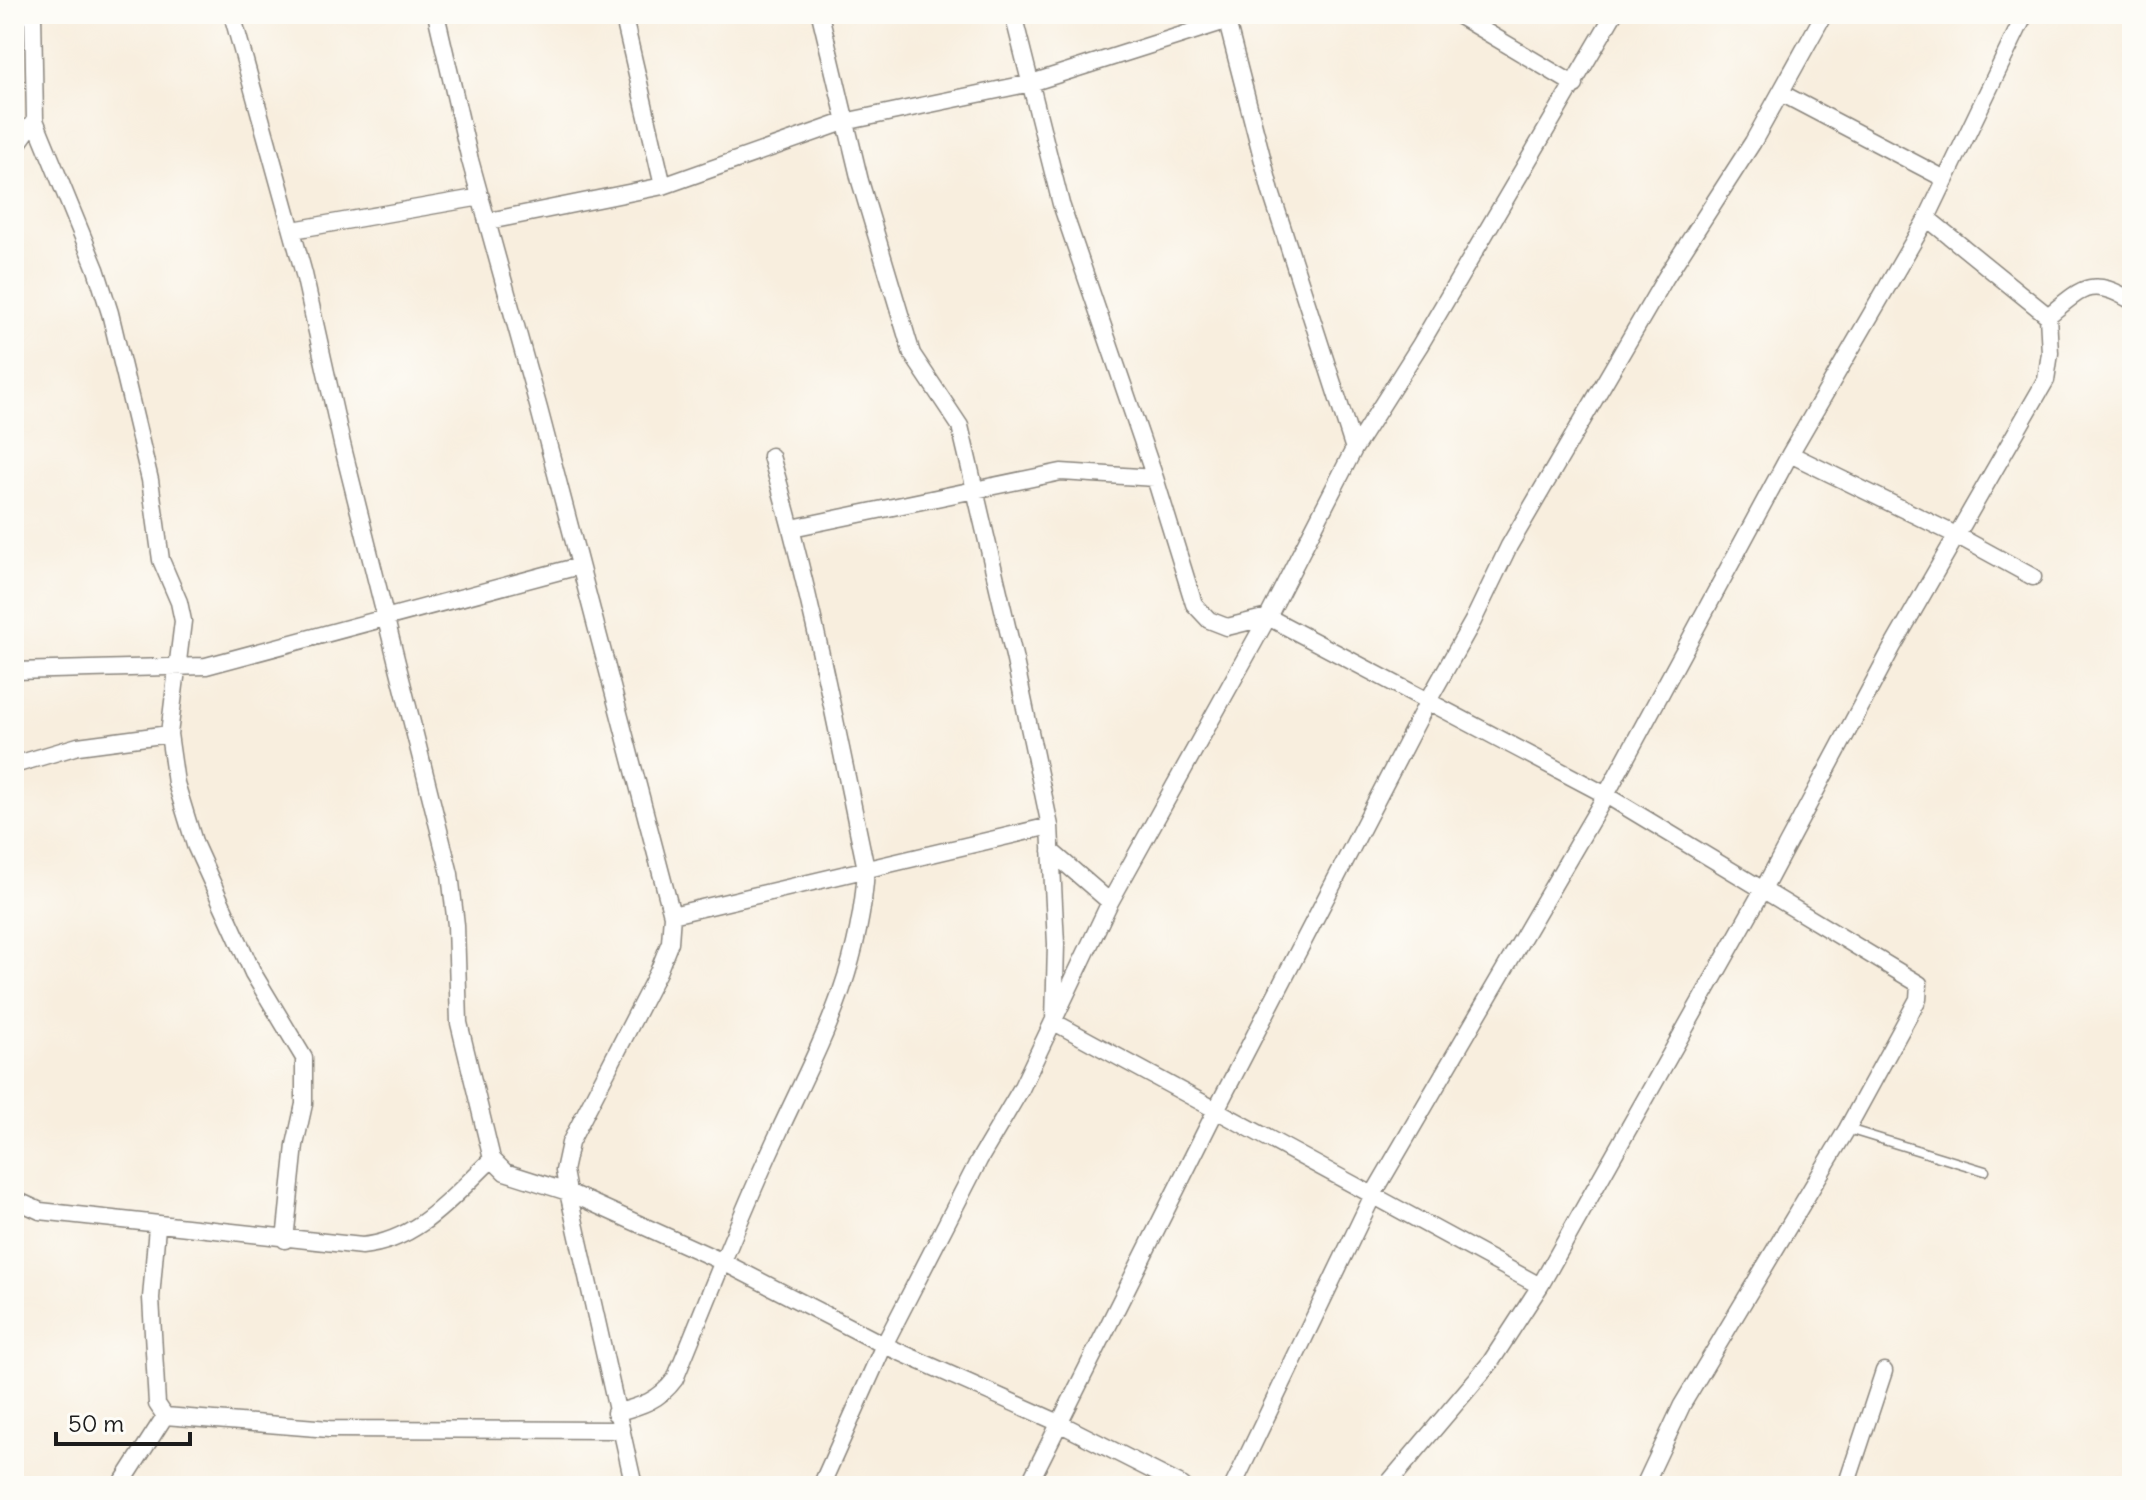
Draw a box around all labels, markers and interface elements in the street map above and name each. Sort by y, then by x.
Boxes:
scale bar [56,1396,190,1446]
text: 50 m [68,1408,124,1438]

